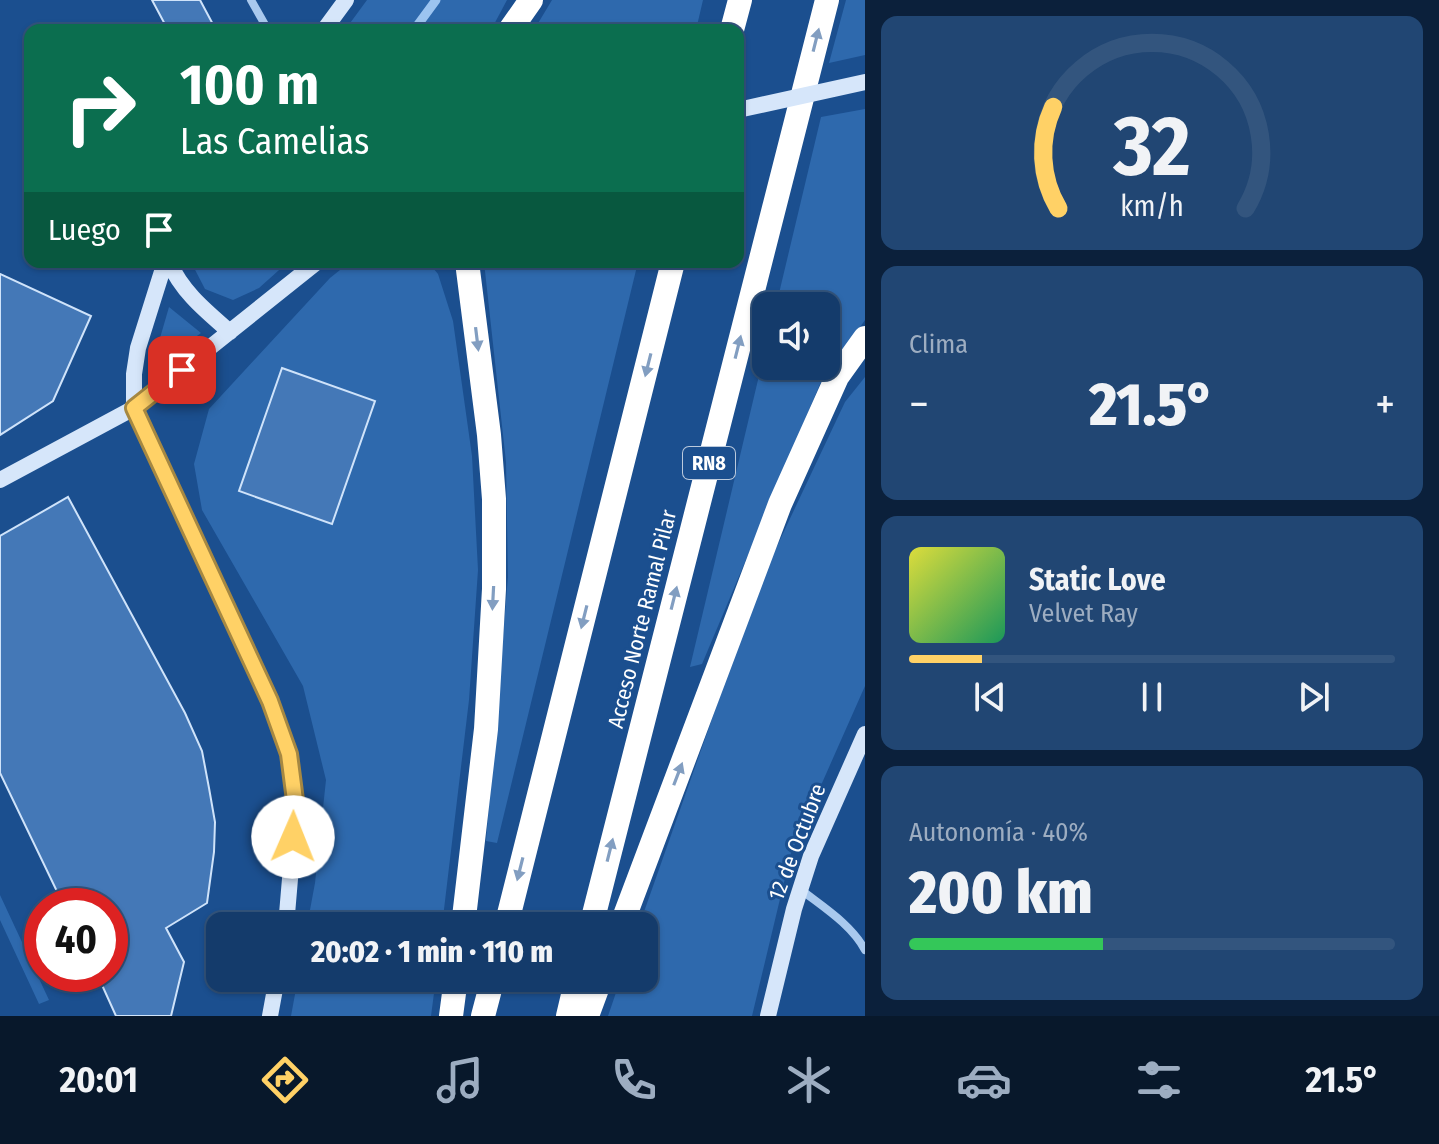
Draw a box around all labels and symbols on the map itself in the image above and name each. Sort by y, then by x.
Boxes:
one-way arrow [811,28,823,53]
one-way arrow [470,327,483,352]
one-way arrow [733,334,745,359]
pin [148,336,216,404]
one-way arrow [641,352,653,377]
road number: RN8 [683,447,735,479]
street label: Acceso Norte Ramal Pilar [602,507,682,731]
one-way arrow [486,586,499,611]
one-way arrow [668,586,681,611]
one-way arrow [577,604,589,629]
one-way arrow [672,762,685,786]
street label: 12 de Octubre [762,780,832,904]
position arrow [251,795,335,879]
one-way arrow [604,838,616,863]
one-way arrow [514,857,526,882]
speed limit sign: 40 [24,888,128,992]

